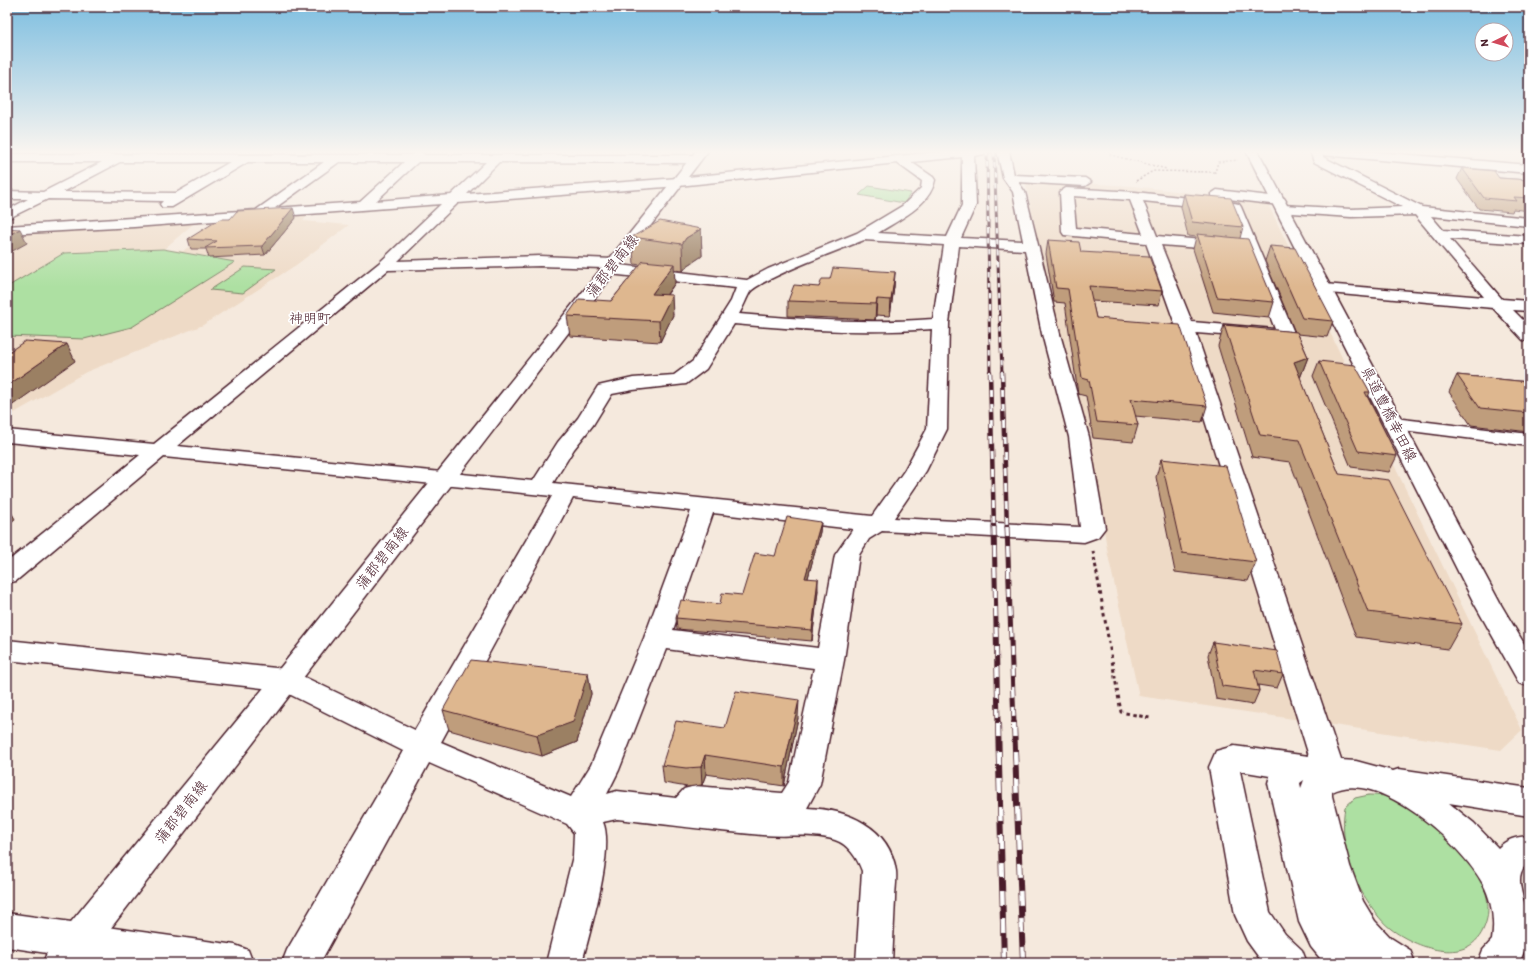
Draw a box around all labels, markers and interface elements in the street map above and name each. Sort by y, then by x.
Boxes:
north arrow [1474,22,1514,62]
text: N [1478,39,1491,47]
street label: 蒲郡碧南線 [582,231,642,301]
district label: 神明町 [289,310,331,327]
street label: 県道豊橋幸田線 [1357,363,1421,465]
street label: 蒲郡碧南線 [352,523,412,593]
street label: 蒲郡碧南線 [151,777,211,847]

